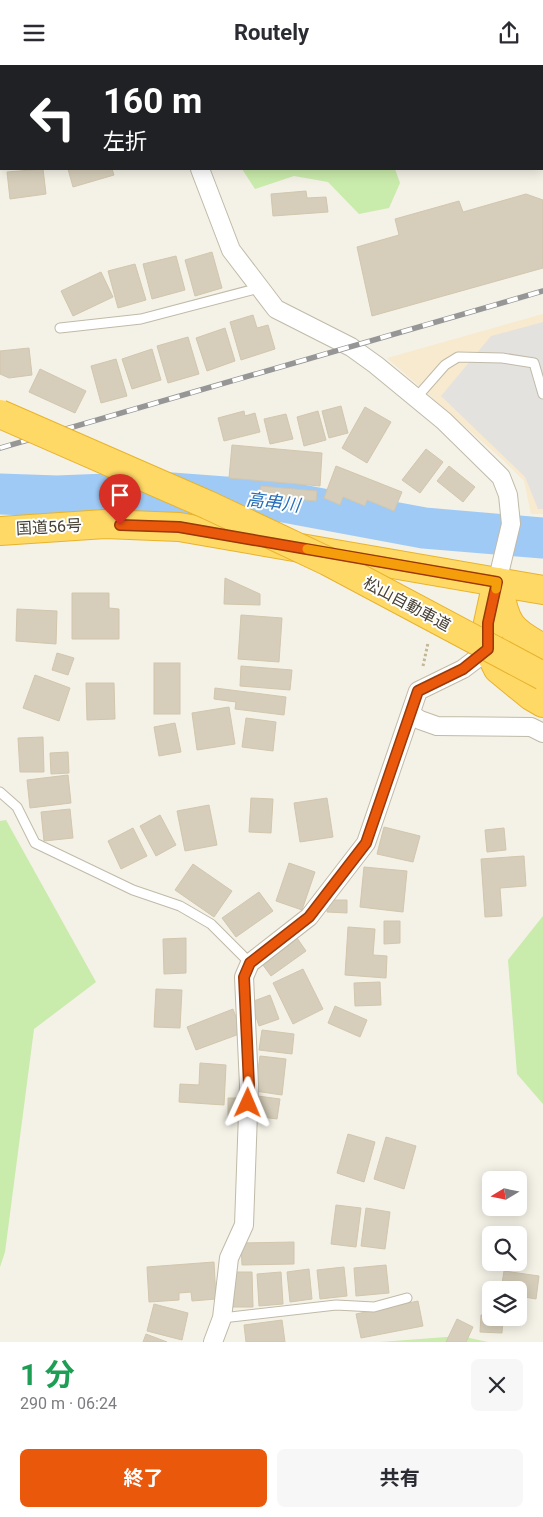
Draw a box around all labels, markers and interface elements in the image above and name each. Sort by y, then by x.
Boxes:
icon: menu [20,19,48,47]
icon: share [495,19,523,47]
text: Routely [234,20,309,45]
text: 160 m [103,81,202,122]
icon: left [20,85,85,150]
text: 左折 [103,129,147,154]
pin [99,474,141,525]
icon: arrive [106,481,134,509]
water label: 高串川 [245,488,303,516]
street label: 国道56号 [16,516,82,538]
street label: 松山自動車道 [360,573,454,635]
position arrow [221,1076,273,1128]
north arrow [482,1171,528,1216]
map controls [482,1171,527,1326]
button: search [482,1226,527,1271]
button: layers [482,1281,527,1326]
text: 1 分 [20,1357,75,1392]
button: close [471,1359,523,1411]
text: 290 m · 06:24 [20,1394,117,1413]
button: 終了 [20,1449,267,1507]
button: 共有 [277,1449,523,1507]

